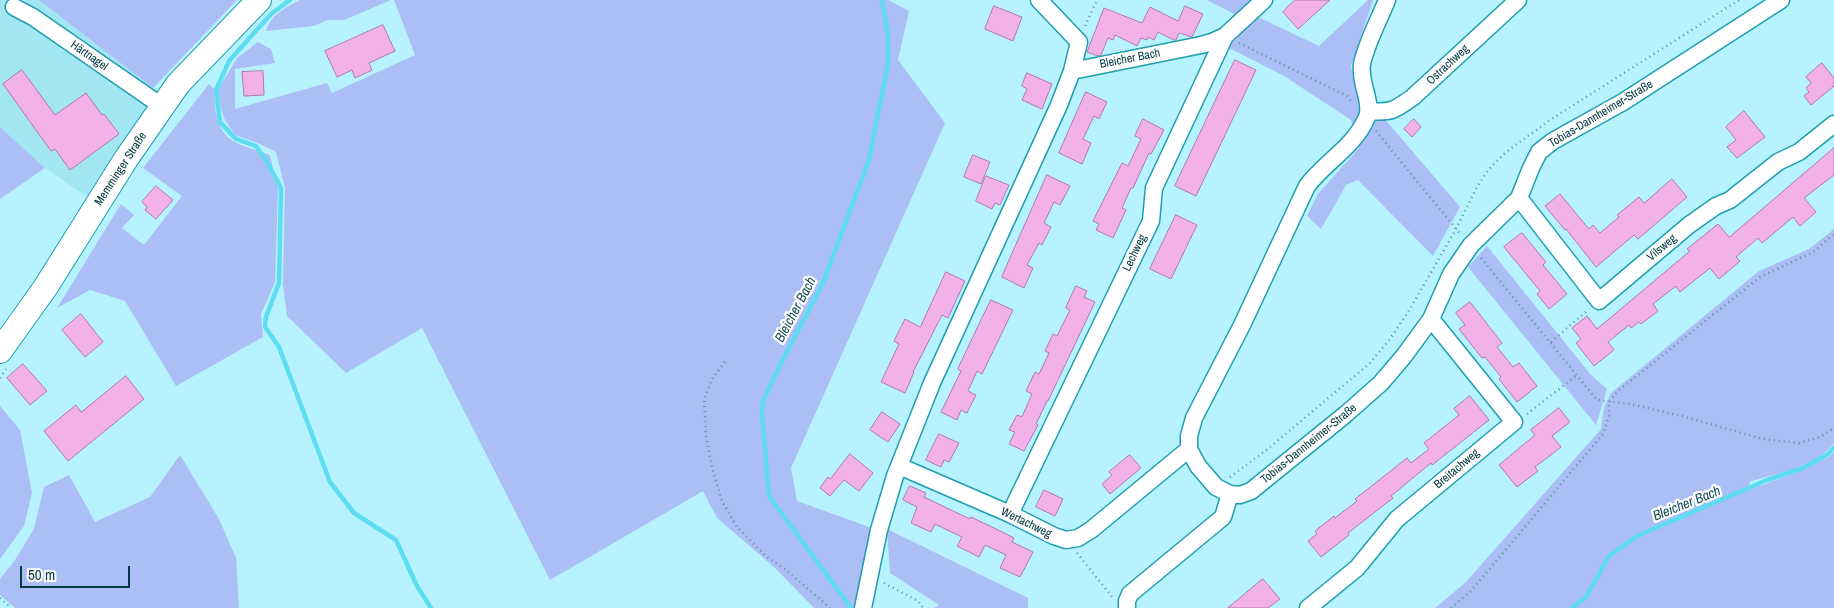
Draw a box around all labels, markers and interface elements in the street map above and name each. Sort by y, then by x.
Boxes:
street label: Härtnagel [67,38,111,74]
street label: Ostrachweg [1424,42,1472,88]
street label: Bleicher Bach [1099,46,1161,72]
street label: Tobias-Dannheimer-Straße [1546,77,1656,151]
street label: Memminger Straße [92,130,150,208]
street label: Vilsweg [1644,231,1680,265]
street label: Lechweg [1120,232,1150,274]
water label: Bleicher Bach [772,275,820,345]
street label: Tobias-Dannheimer-Straße [1258,401,1360,487]
street label: Breitachweg [1431,446,1483,492]
water label: Bleicher Bach [1651,483,1723,525]
street label: Wertachweg [998,505,1054,541]
scale bar [22,556,132,588]
text: 50 m [28,564,55,585]

